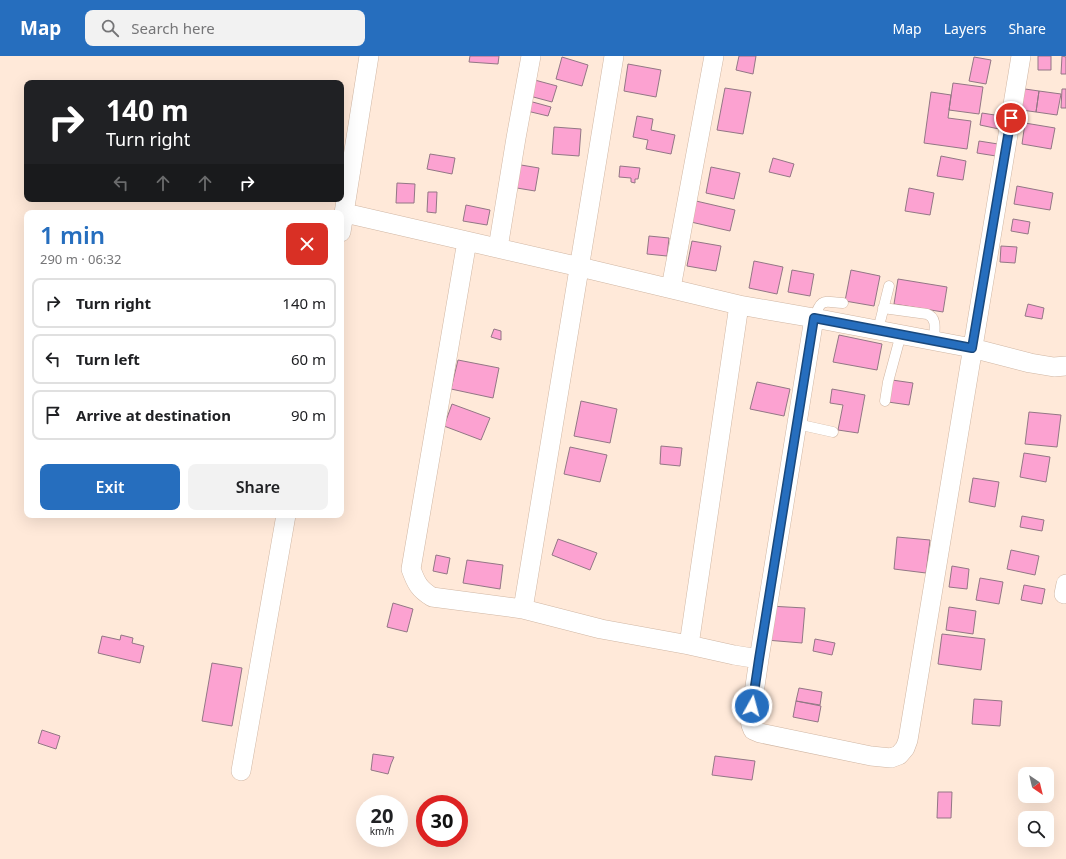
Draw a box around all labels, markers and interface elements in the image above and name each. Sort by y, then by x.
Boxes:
search box [85,10,365,46]
text: Map [20,15,61,41]
icon: search [99,17,121,39]
text: Search here [131,18,215,38]
text: Map [893,19,922,38]
text: Layers [944,19,986,38]
text: Share [1008,19,1046,38]
text: 140 m [106,91,189,129]
icon: right [40,96,92,148]
pin [994,101,1028,135]
icon: arrive [1000,107,1022,129]
text: Turn right [106,127,190,151]
icon: left [110,172,132,194]
icon: ahead [152,172,174,194]
icon: ahead [194,172,216,194]
icon: right [236,172,258,194]
text: 1 min [40,218,105,251]
button: close [286,223,328,265]
text: 290 m · 06:32 [40,250,121,268]
icon: right [42,292,64,314]
text: Turn right [76,293,151,313]
text: 140 m [282,293,326,313]
icon: left [42,348,64,370]
text: Turn left [76,349,140,369]
text: 60 m [291,349,326,369]
icon: arrive [42,404,64,426]
text: Arrive at destination [76,405,231,425]
text: 90 m [291,405,326,425]
button: Exit [40,464,180,510]
button: Share [188,464,328,510]
position arrow [731,685,773,727]
north arrow [1018,767,1054,803]
map controls [1018,767,1054,847]
speed limit sign: 30 [416,795,468,847]
text: 20 [371,802,393,829]
button: search [1018,811,1054,847]
text: km/h [370,824,394,838]

